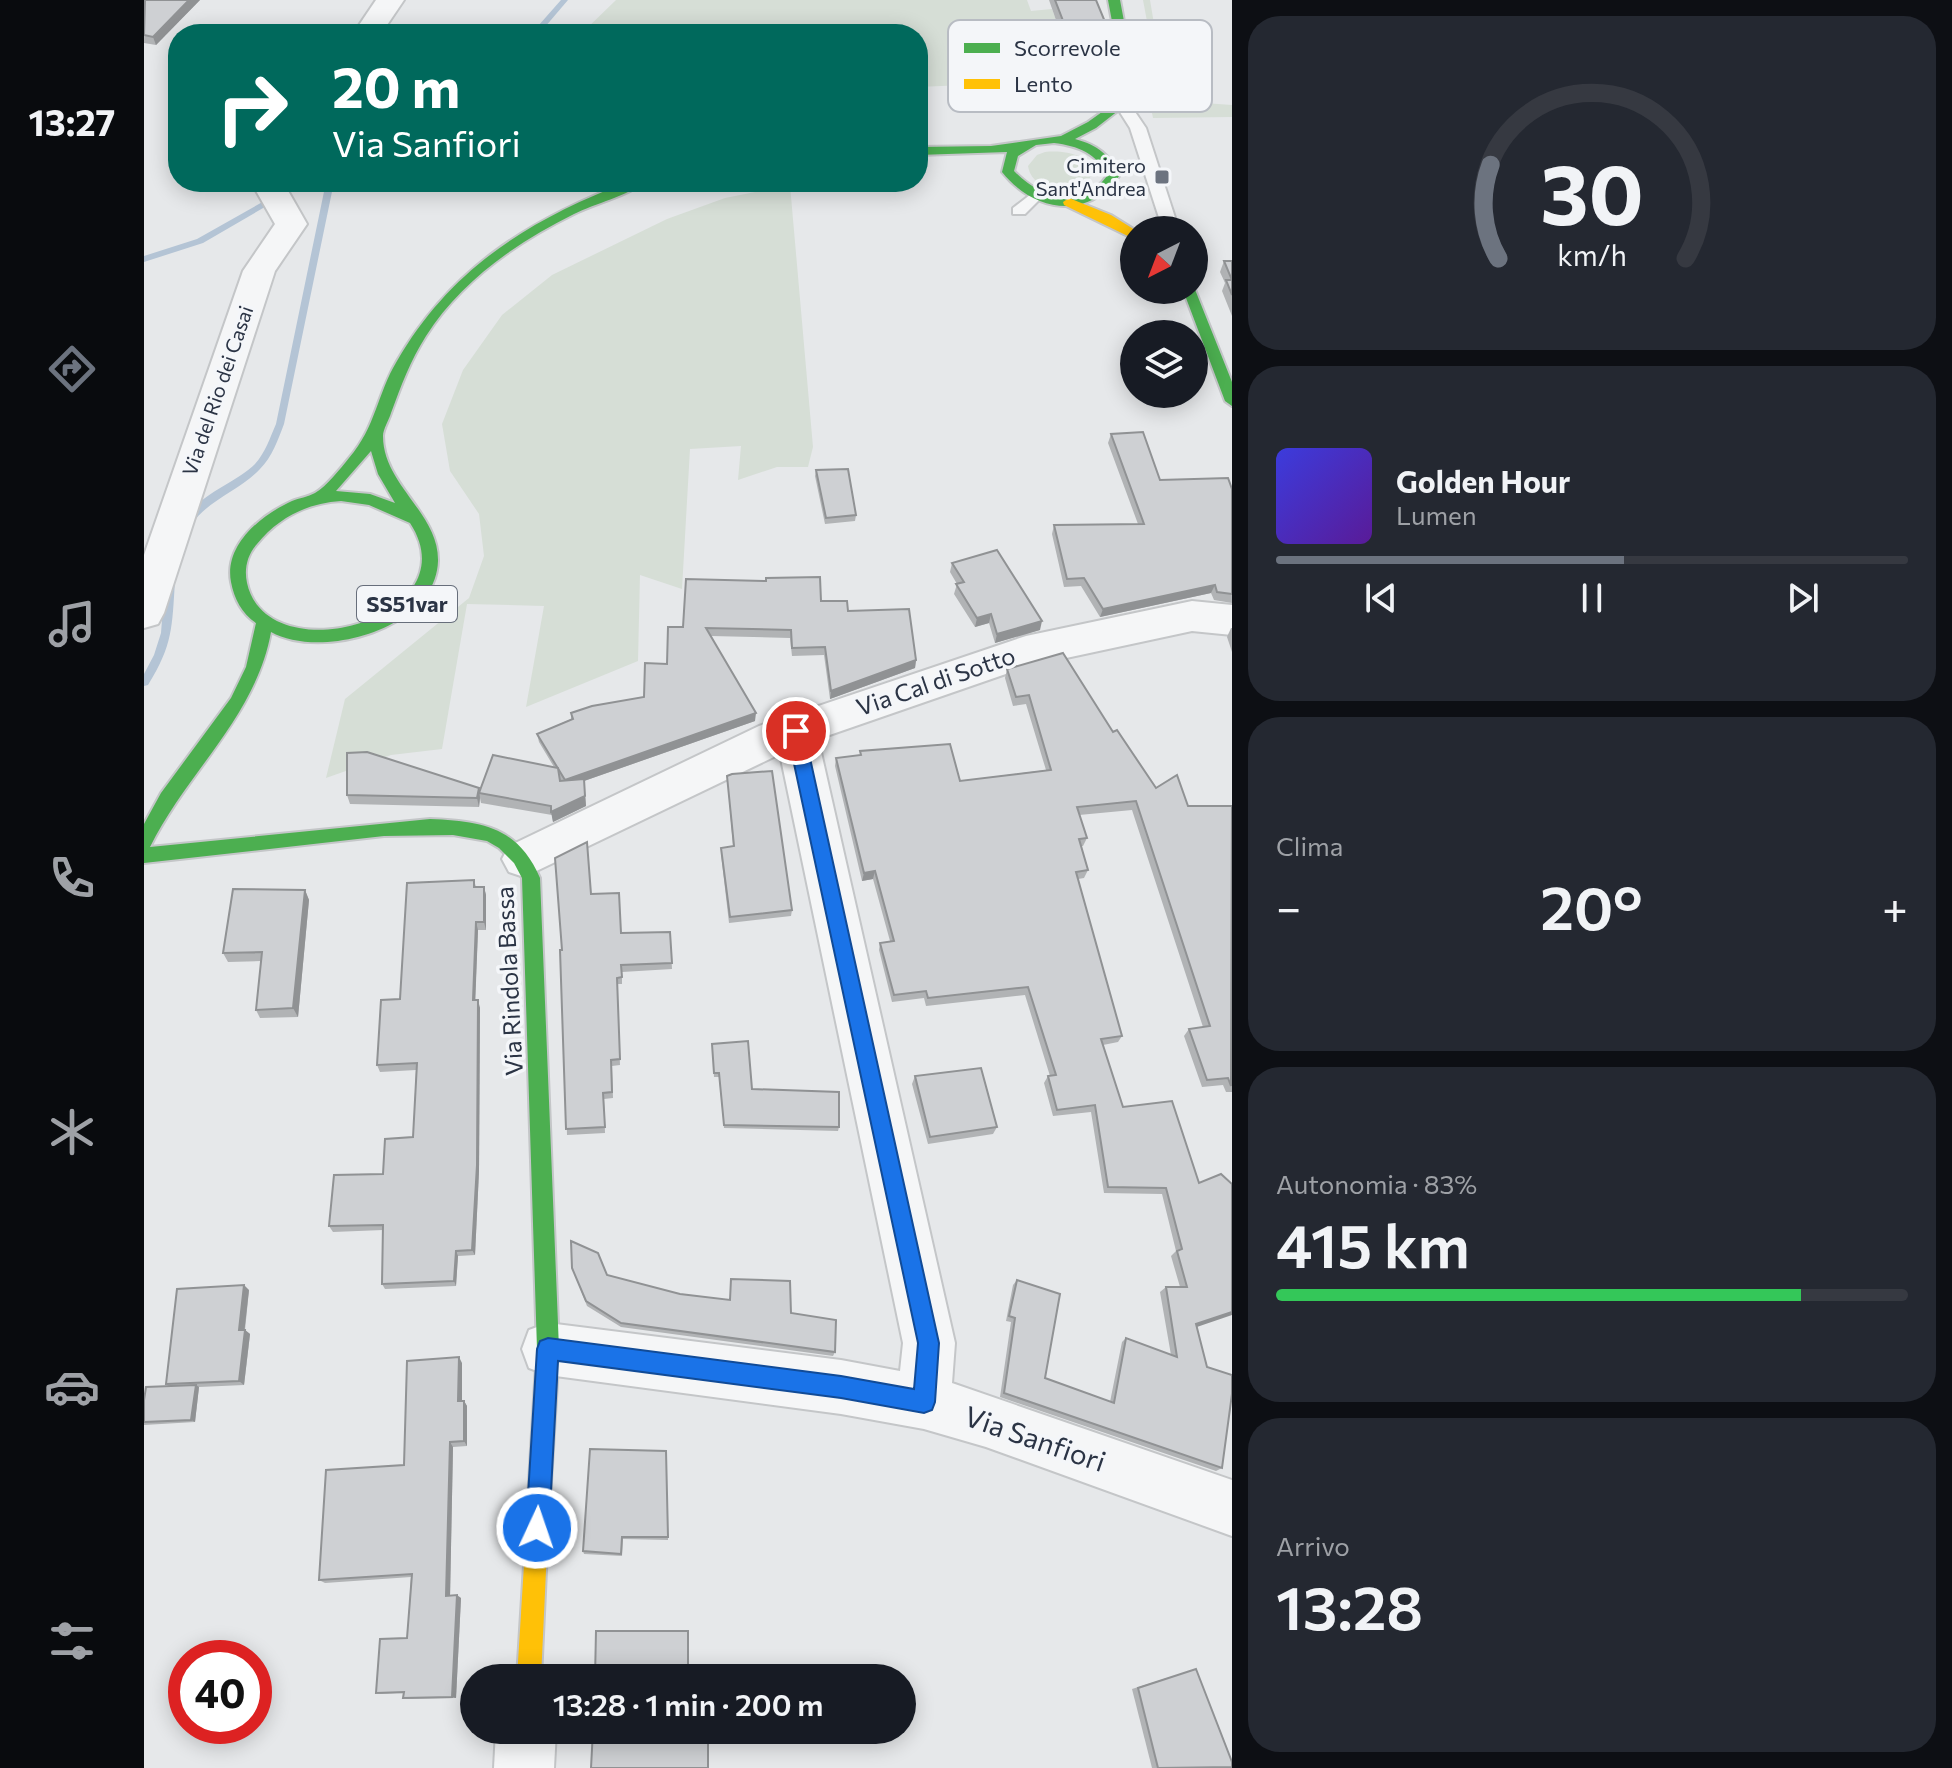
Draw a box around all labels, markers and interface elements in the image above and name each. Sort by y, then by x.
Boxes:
legend [948,20,1212,112]
text: Scorrevole [1014,34,1121,61]
text: 20 m [332,51,460,120]
icon: right [200,56,304,160]
text: Lento [1014,70,1073,97]
text: 13:27 [29,99,115,143]
text: Via Sanfiori [332,120,521,164]
text: 30 [1540,140,1644,242]
place label: Cimitero Sant'Andrea [1036,153,1146,200]
marker: Cimitero Sant'Andrea [1153,168,1171,186]
north arrow [1120,216,1208,304]
map controls [1120,216,1208,408]
text: km/h [1557,237,1627,272]
street label: Via del Rio dei Casai [177,302,257,479]
button: layers [1120,320,1208,408]
icon: directions [44,341,100,397]
text: Golden Hour [1396,462,1570,499]
text: Lumen [1396,499,1477,530]
icon: previous [1359,576,1403,620]
icon: pause [1570,576,1614,620]
icon: next [1781,576,1825,620]
road number: SS51var [357,586,457,622]
icon: music [44,596,100,652]
street label: Via Cal di Sotto [852,640,1019,721]
pin [762,697,830,765]
icon: arrive [774,709,818,753]
text: Clima [1276,830,1343,861]
icon: phone [44,850,100,906]
text: 20° [1540,869,1643,942]
text: − [1276,879,1301,933]
text: + [1882,879,1908,933]
street label: Via Rindola Bassa [489,886,528,1077]
icon: climate [44,1104,100,1160]
text: Autonomia · 83% [1276,1168,1477,1199]
text: 415 km [1276,1207,1470,1280]
icon: car [44,1359,100,1415]
street label: Via Sanfiori [960,1398,1110,1478]
position arrow [495,1486,579,1570]
text: Arrivo [1276,1530,1350,1561]
text: 13:28 [1276,1569,1423,1642]
icon: filters [44,1613,100,1669]
speed limit sign: 40 [168,1640,272,1744]
text: 13:28 · 1 min · 200 m [553,1685,823,1722]

